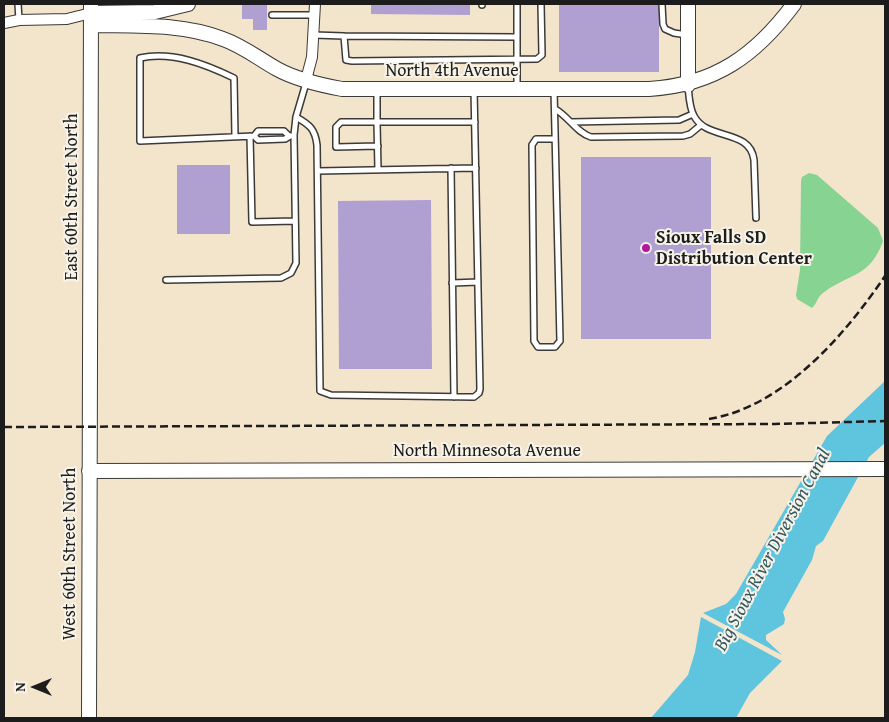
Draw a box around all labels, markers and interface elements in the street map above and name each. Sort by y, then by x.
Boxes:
street label: North 4th Avenue [385,60,519,82]
street label: East 60th Street North [61,113,83,281]
place label: Sioux Falls SD Distribution Center [656,227,812,270]
marker: Sioux Falls SD Distribution Center [640,242,652,254]
street label: North Minnesota Avenue [393,440,581,462]
water label: Big Sioux River Diversion Canal [710,445,836,655]
street label: West 60th Street North [59,468,81,640]
north arrow [10,662,60,712]
text: N [10,682,30,692]

